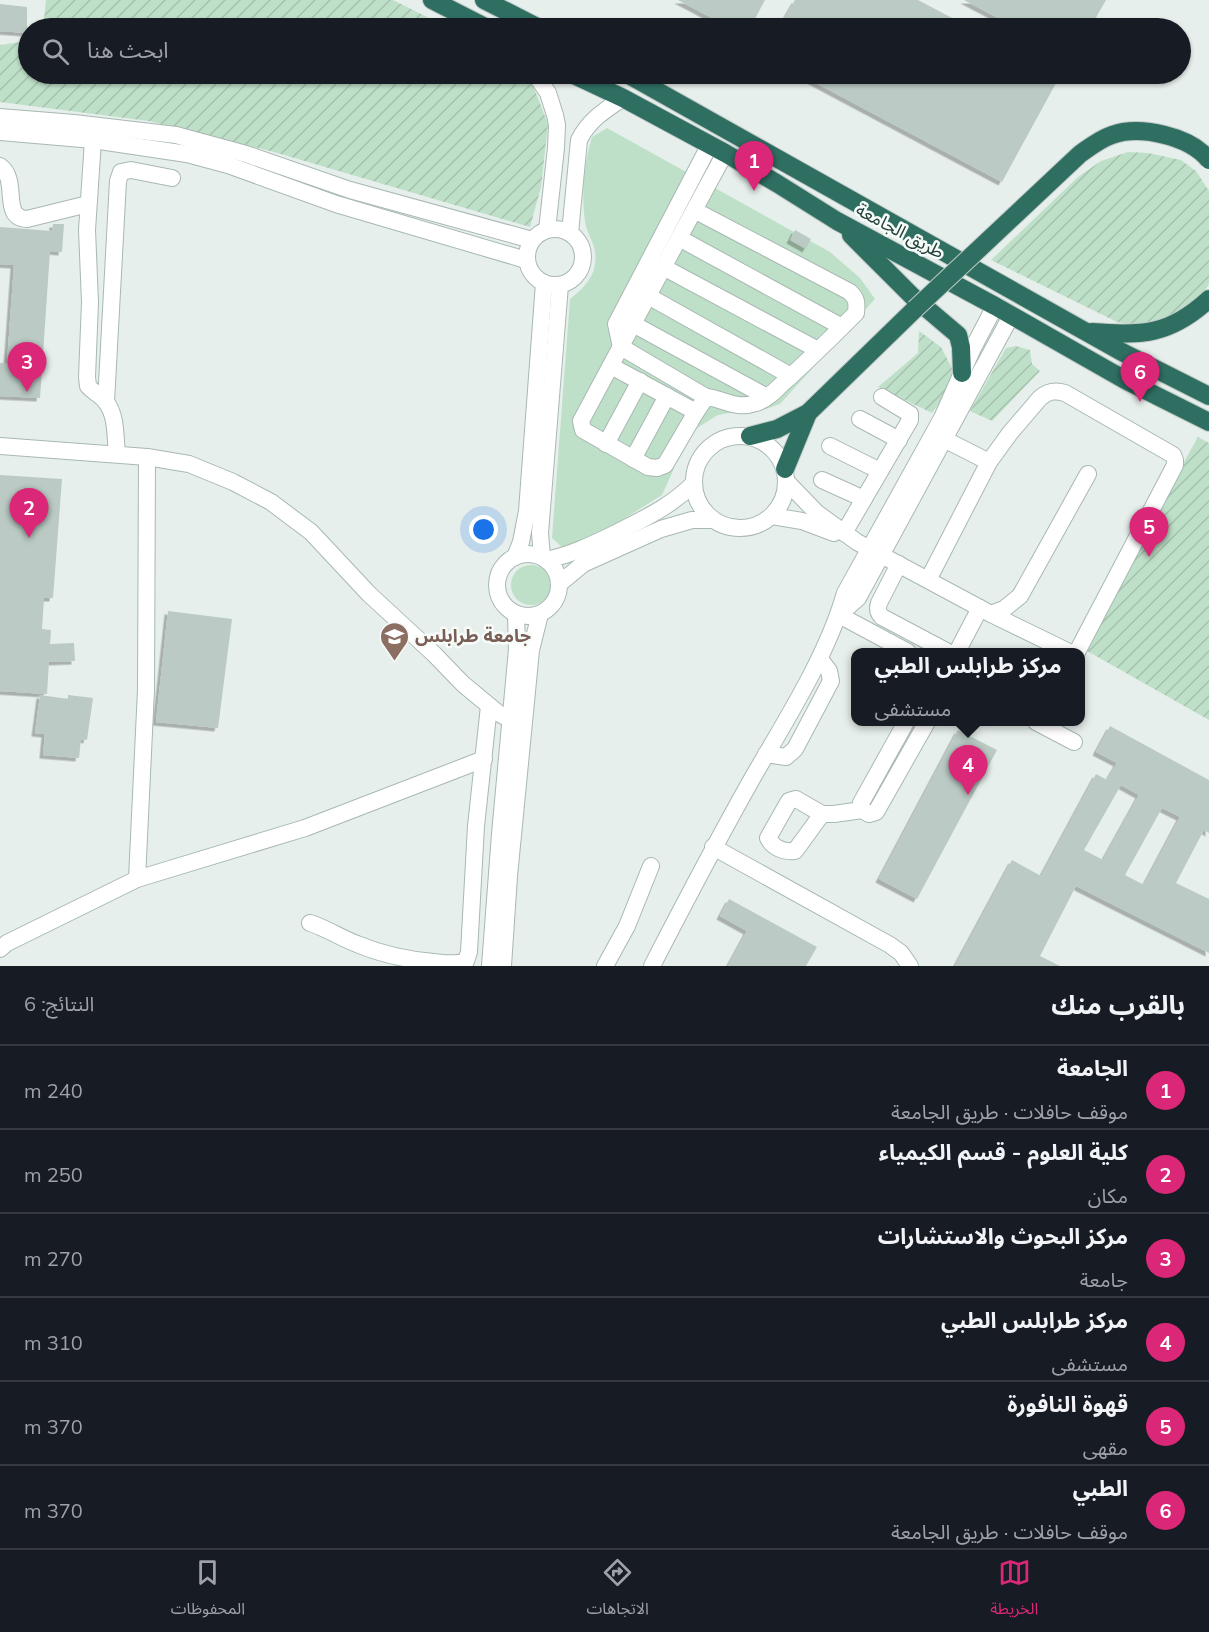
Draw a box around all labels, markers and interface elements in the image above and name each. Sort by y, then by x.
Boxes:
search box [18,18,1191,84]
icon: search [39,35,72,68]
text: ابحث هنا [87,36,169,64]
pin: 1 [734,142,774,191]
street label: طريق الجامعة [852,198,948,263]
pin: 3 [8,342,46,392]
pin: 6 [1120,352,1160,402]
pin: 2 [9,488,48,538]
pin: 5 [1130,508,1168,557]
your location [469,515,498,544]
school or university icon: جامعة طرابلس [378,620,410,662]
place label: جامعة طرابلس [415,624,531,647]
popup [851,648,1085,726]
text: مركز طرابلس الطبي [875,651,1061,679]
text: مستشفى [875,696,951,721]
pin: 4 [948,746,988,795]
text: بالقرب منك [1051,988,1185,1021]
text: النتائج: 6 [24,991,94,1016]
text: الجامعة [1057,1054,1128,1082]
text: 240 m [24,1078,83,1103]
text: 1 [1160,1078,1172,1103]
text: موقف حافلات · طريق الجامعة [891,1099,1128,1124]
text: كلية العلوم - قسم الكيمياء [879,1138,1128,1166]
text: 250 m [24,1162,83,1187]
text: 2 [1160,1162,1172,1187]
text: مكان [1088,1183,1128,1208]
text: مركز البحوث والاستشارات [878,1222,1128,1250]
text: 270 m [24,1246,83,1271]
text: 3 [1160,1246,1172,1271]
text: جامعة [1080,1267,1128,1292]
text: مركز طرابلس الطبي [941,1306,1128,1334]
text: 310 m [24,1330,83,1355]
text: 4 [1160,1330,1172,1355]
text: مستشفى [1051,1351,1128,1376]
text: قهوة النافورة [1007,1390,1128,1418]
text: 370 m [24,1414,83,1439]
text: 5 [1160,1414,1172,1439]
text: مقهى [1083,1435,1128,1460]
text: الطبي [1073,1474,1128,1502]
text: 370 m [24,1498,83,1523]
text: 6 [1160,1498,1172,1523]
text: موقف حافلات · طريق الجامعة [891,1519,1128,1544]
tab: المحفوظات [171,1556,245,1626]
tab: الاتجاهات [586,1556,649,1626]
tab: الخريطة [990,1556,1038,1626]

